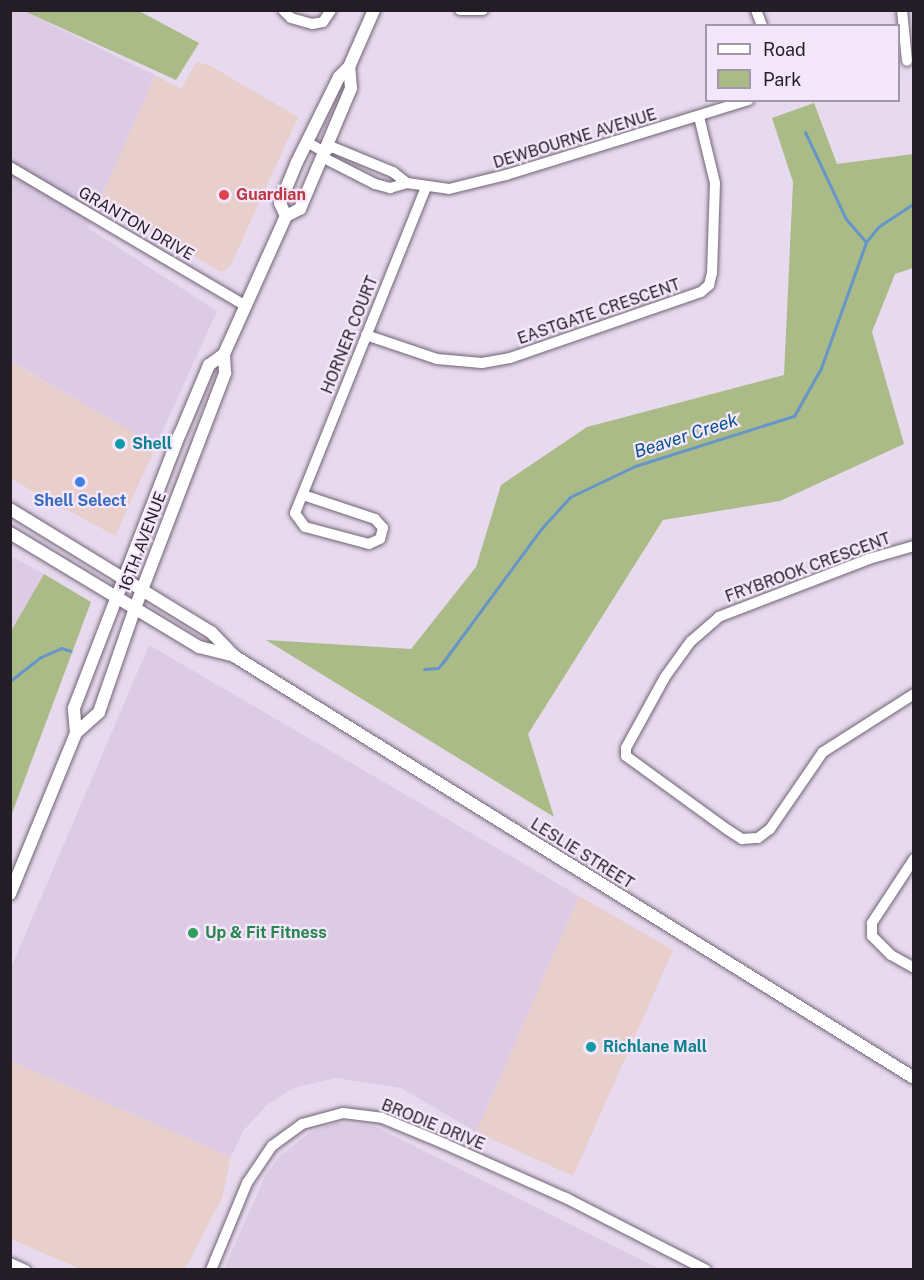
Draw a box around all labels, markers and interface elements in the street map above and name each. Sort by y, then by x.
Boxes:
legend [705,24,900,102]
text: Road [763,39,806,60]
text: Park [763,69,801,90]
street label: DEWBOURNE AVENUE [491,105,659,173]
street label: GRANTON DRIVE [75,183,197,265]
place label: Guardian [236,185,306,205]
marker: Guardian [217,188,231,202]
street label: HORNER COURT [318,273,382,397]
street label: EASTGATE CRESCENT [515,275,683,349]
water label: Beaver Creek [631,409,741,463]
place label: Shell [132,434,172,454]
marker: Shell [113,437,127,451]
marker: Shell Select [73,475,87,489]
street label: 16TH AVENUE [115,489,171,595]
place label: Shell Select [33,491,127,511]
street label: FRYBROOK CRESCENT [723,529,893,607]
street label: LESLIE STREET [527,815,637,893]
place label: Up & Fit Fitness [205,923,327,943]
marker: Up & Fit Fitness [186,926,200,940]
place label: Richlane Mall [603,1037,707,1057]
marker: Richlane Mall [584,1040,598,1054]
street label: BRODIE DRIVE [378,1096,488,1154]

